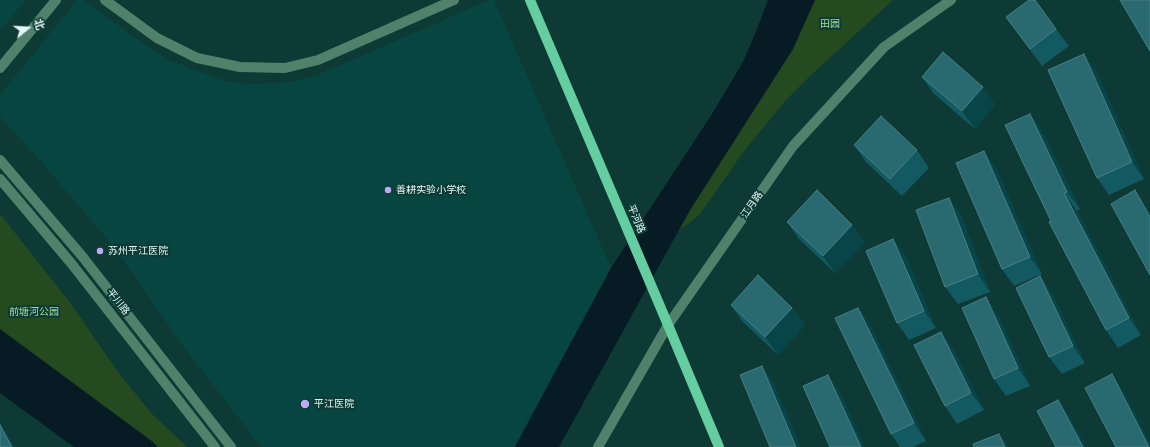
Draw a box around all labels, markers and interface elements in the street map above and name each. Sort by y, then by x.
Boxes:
north arrow [8,8,48,48]
text: 北 [31,17,49,32]
park label: 田园 [820,18,840,30]
place label: 善耕实验小学校 [396,184,466,196]
marker: 善耕实验小学校 [383,185,393,195]
street label: 江月路 [738,189,766,221]
street label: 平河路 [625,203,647,235]
place label: 苏州平江医院 [108,245,168,257]
marker: 苏州平江医院 [95,246,105,256]
street label: 平川路 [104,286,132,318]
park label: 前塘河公园 [9,306,59,318]
marker: 平江医院 [299,398,311,410]
place label: 平江医院 [314,398,354,410]

